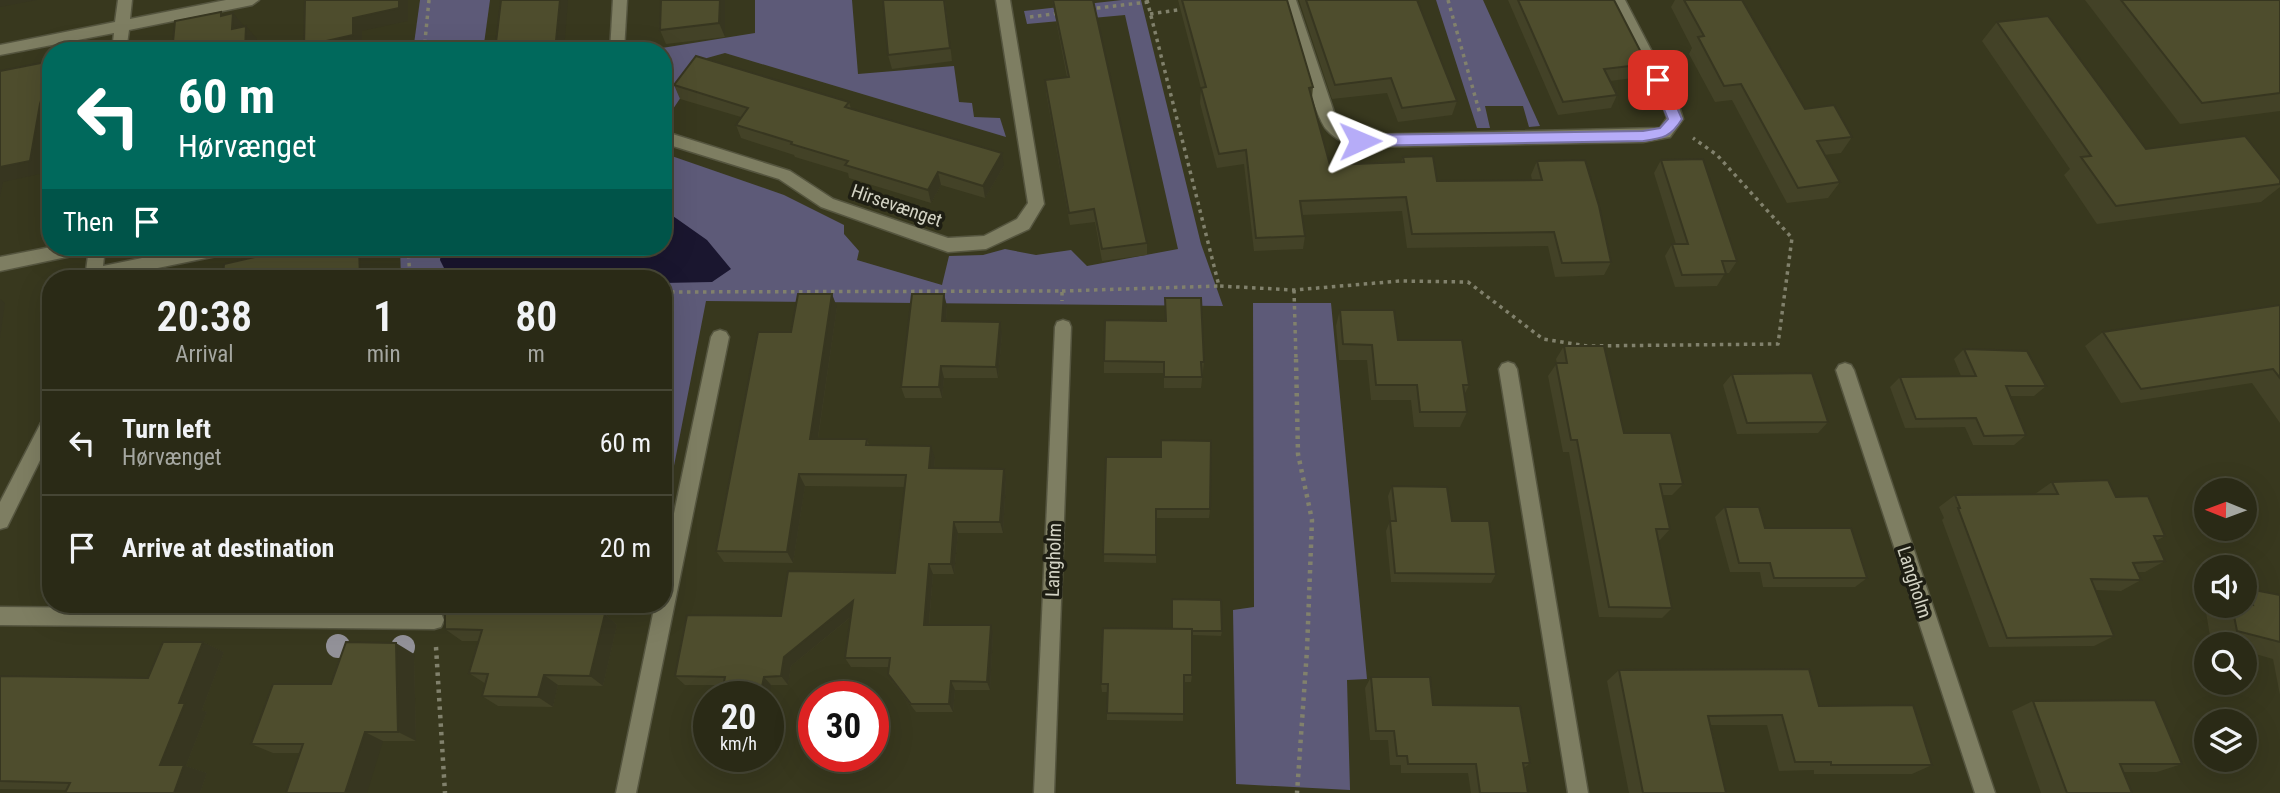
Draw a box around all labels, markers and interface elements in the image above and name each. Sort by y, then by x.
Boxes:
pin [1628,50,1688,110]
icon: arrive [1639,61,1677,99]
text: 60 m [178,68,275,125]
icon: left [63,70,154,161]
position arrow [1323,104,1397,178]
text: Hørvænget [178,127,317,165]
street label: Hirsevænget [848,179,945,232]
icon: arrive [128,203,166,241]
text: Then [63,207,114,237]
text: 20:38 [157,292,252,341]
text: 1 [373,292,394,341]
text: 80 [515,292,557,341]
text: Arrival [175,341,234,368]
text: min [367,341,401,368]
text: m [528,341,545,368]
text: Turn left [122,414,211,444]
icon: left [63,424,101,462]
text: 60 m [600,428,651,458]
text: Hørvænget [122,444,222,471]
north arrow [2194,478,2258,541]
map controls [2194,478,2257,772]
street label: Langholm [1041,523,1066,597]
icon: arrive [63,529,101,567]
text: Arrive at destination [122,533,334,563]
text: 20 m [600,533,651,563]
street label: Langholm [1892,543,1937,621]
button: sound [2194,555,2257,618]
button: search [2194,632,2257,695]
speed limit sign: 30 [798,681,889,772]
text: 20 [721,697,756,738]
button: layers [2194,709,2257,772]
text: km/h [720,733,757,754]

